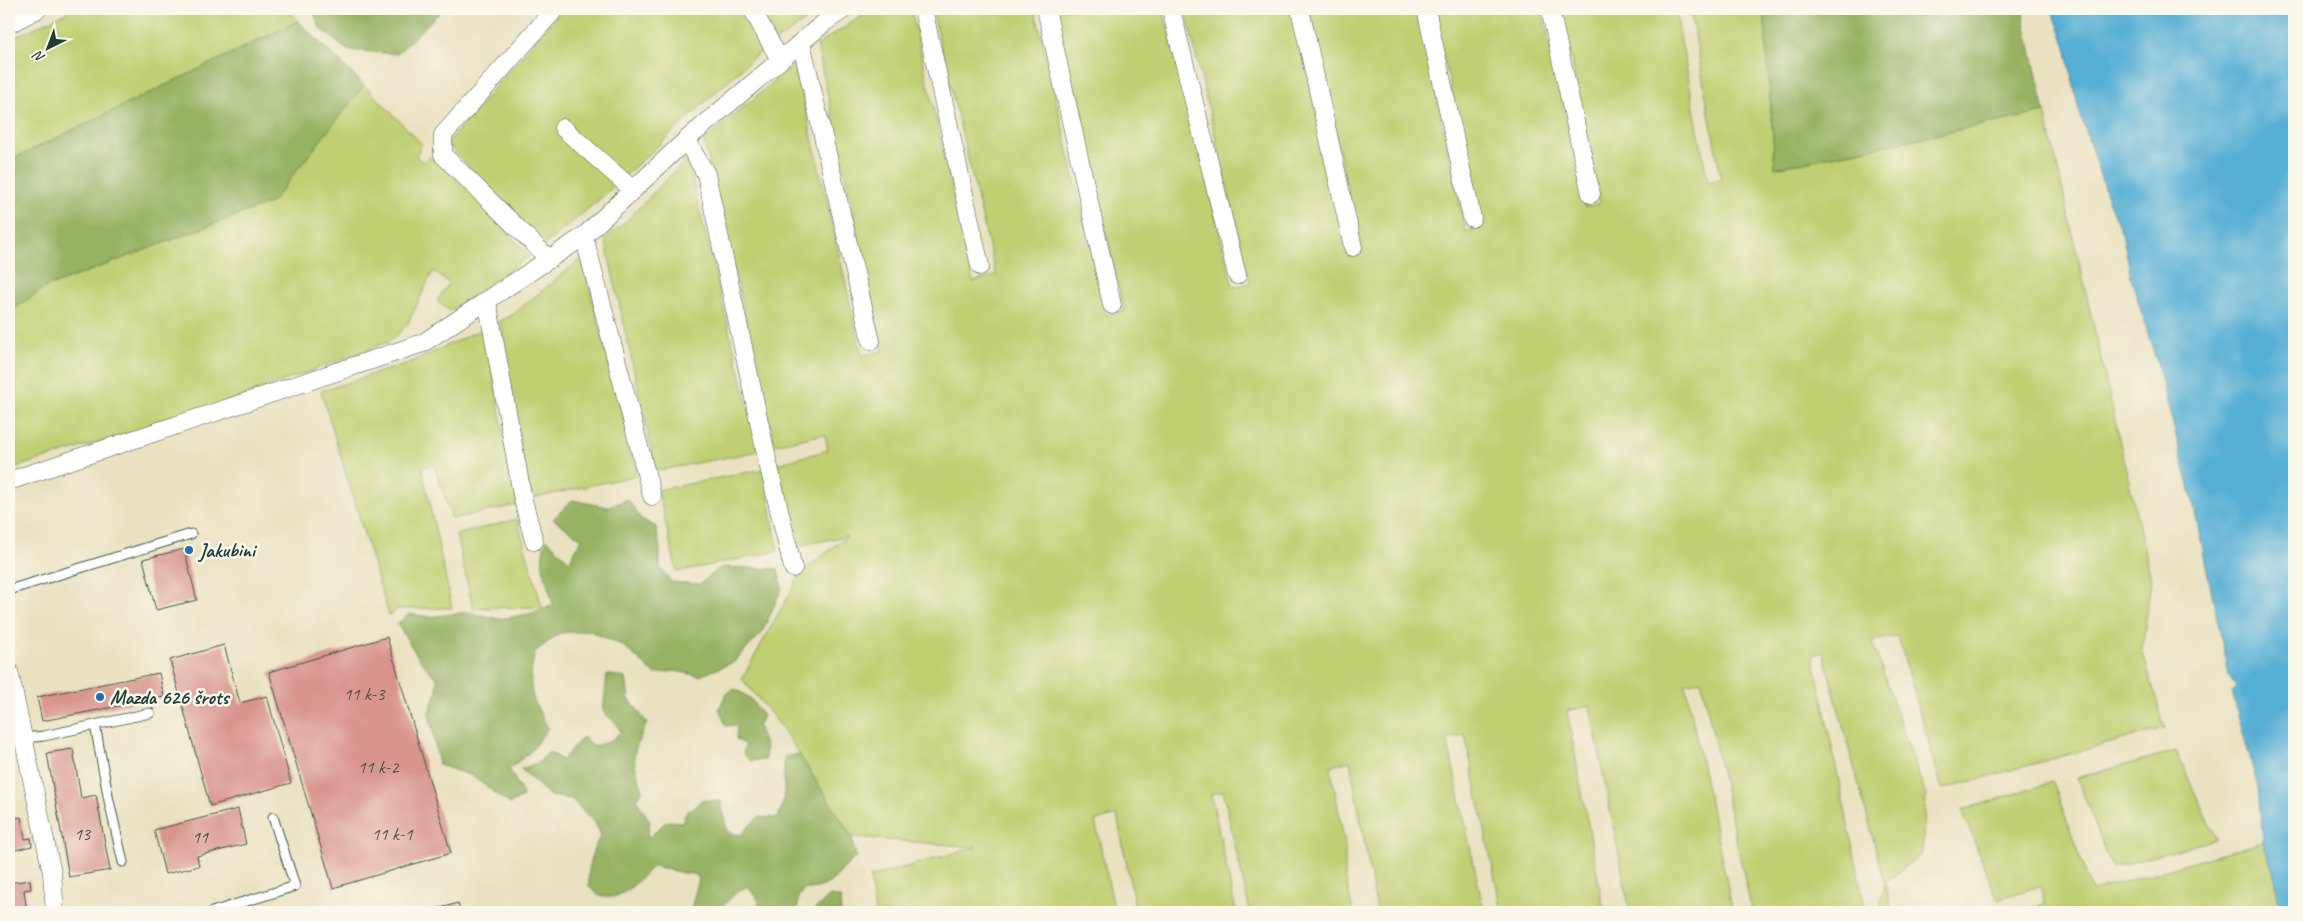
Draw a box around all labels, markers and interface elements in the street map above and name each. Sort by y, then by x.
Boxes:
north arrow [22,22,72,72]
text: N [29,47,49,67]
place label: Jakubini [197,538,258,563]
marker: Jakubini [183,544,195,556]
house number: 11 k-3 [343,683,386,705]
place label: Mazda 626 šrots [110,685,230,710]
marker: Mazda 626 šrots [94,691,106,703]
house number: 11 k-2 [357,756,400,778]
house number: 13 [74,823,92,845]
house number: 11 k-1 [371,823,413,845]
house number: 11 [192,826,209,848]

